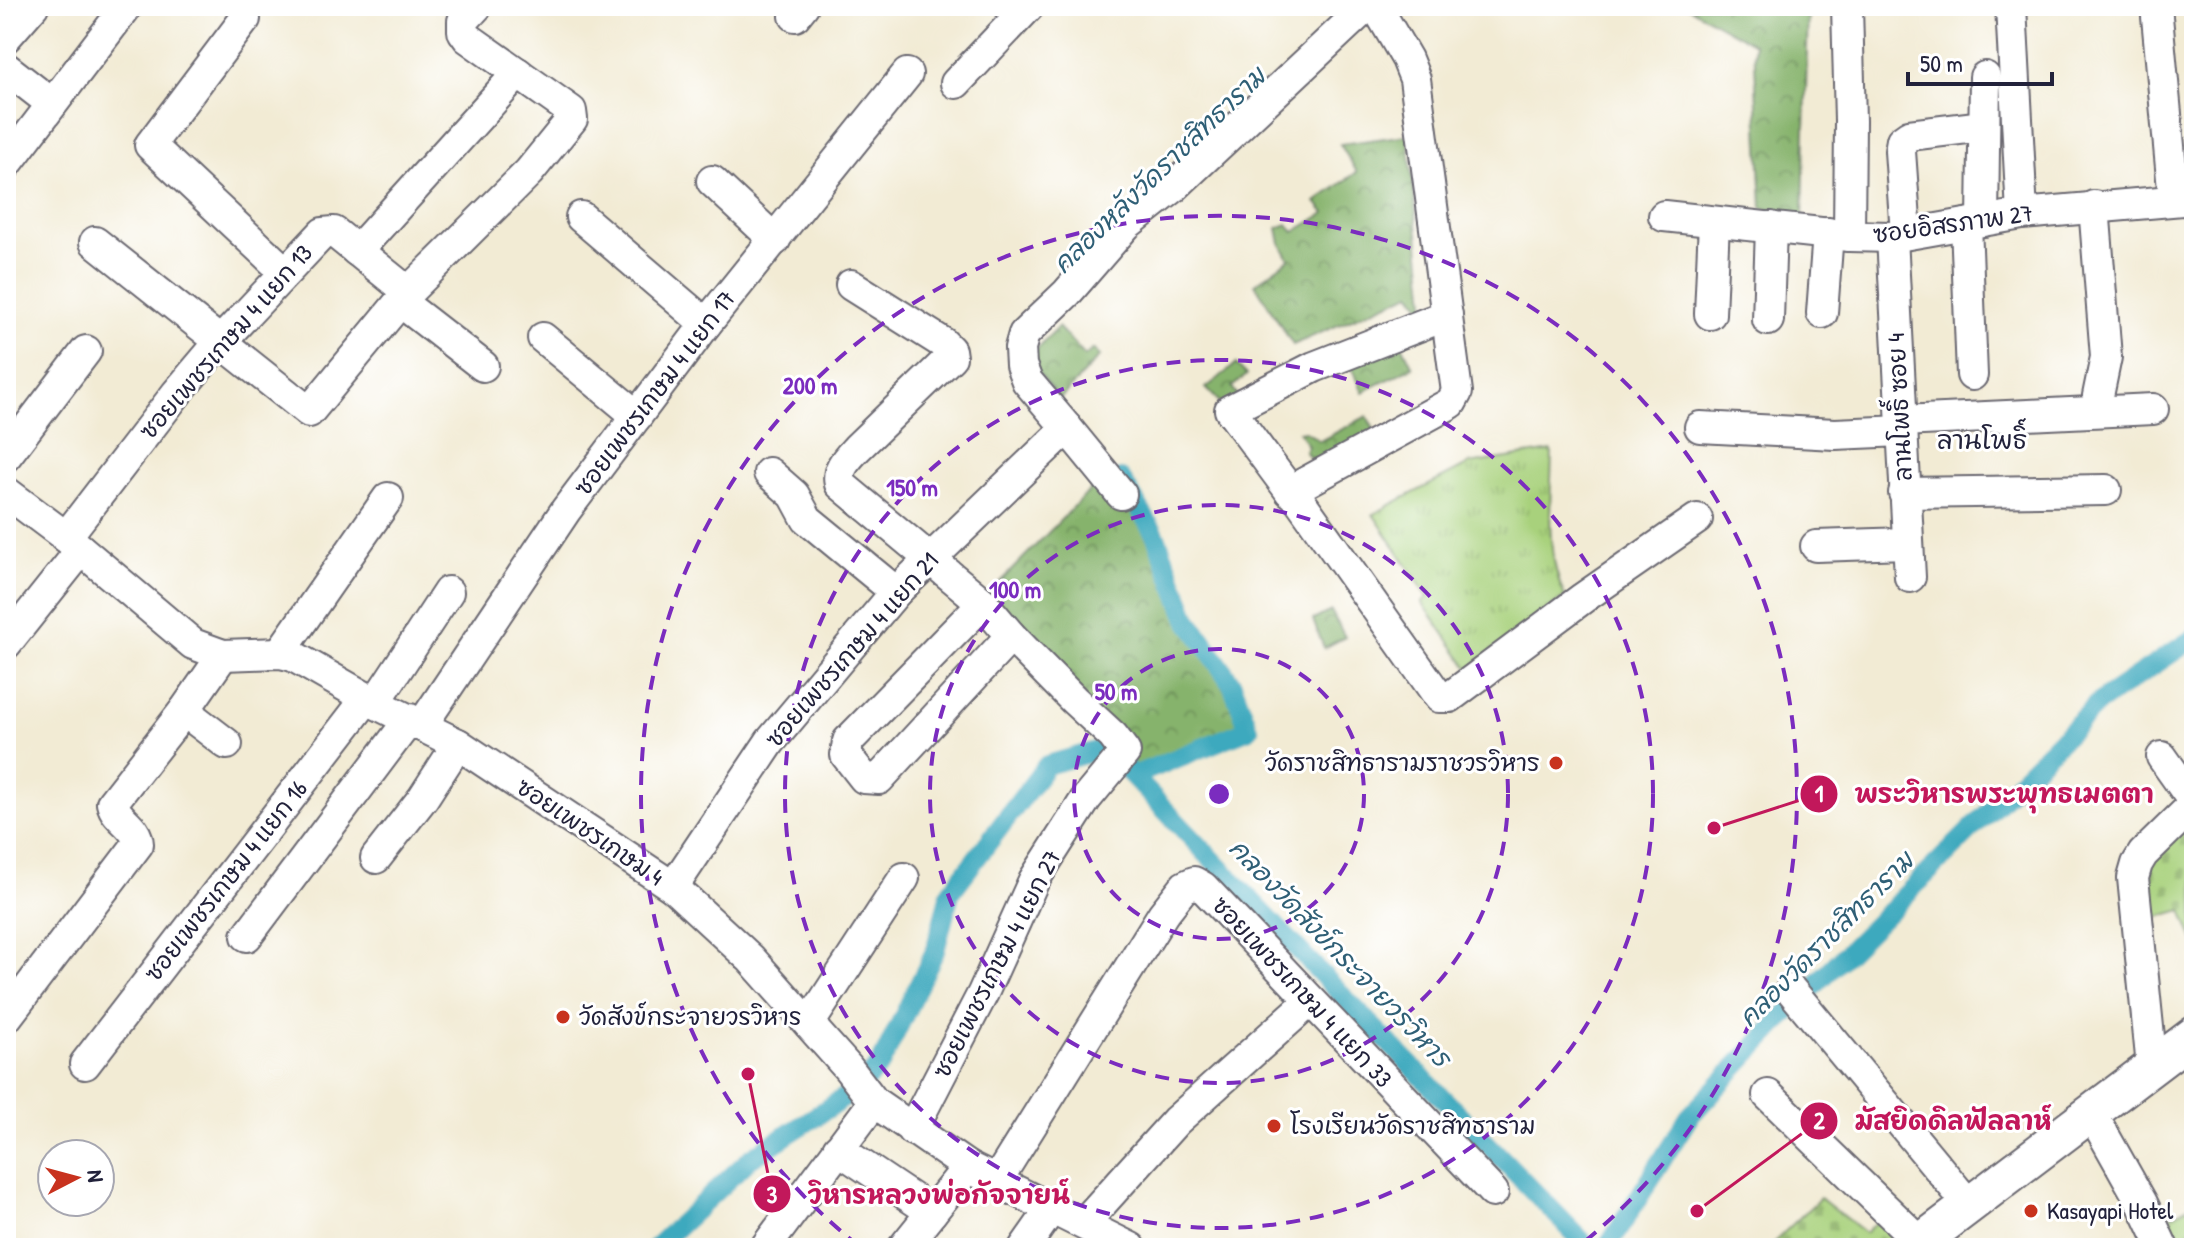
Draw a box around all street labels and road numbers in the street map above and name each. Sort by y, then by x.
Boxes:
street label: ซอยอิสรภาพ 27 [1871,196,2035,250]
street label: ซอยเพชรเกษม 4 แยก 13 [132,237,319,446]
street label: ซอยเพชรเกษม 4 แยก 17 [566,283,742,502]
street label: ลานโพธิ์ ซอย 4 [1874,332,1919,482]
street label: ซอยเพชรเกษม 4 แยก 21 [758,545,945,754]
street label: ซอยเพชรเกษม 4 [511,770,671,892]
street label: ซอยเพชรเกษม 4 แยก 16 [137,773,314,988]
street label: ซอยเพชรเกษม 4 แยก 27 [925,844,1068,1083]
street label: ซอยเพชรเกษม 4 แยก 33 [1206,889,1400,1094]

